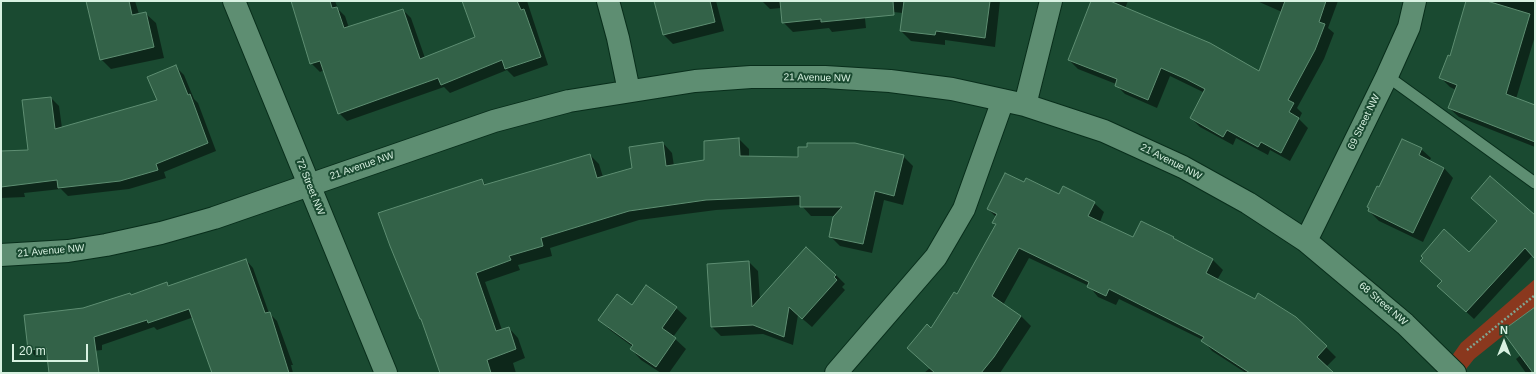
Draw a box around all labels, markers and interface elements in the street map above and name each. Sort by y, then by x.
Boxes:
street label: 21 Avenue NW [783,71,851,85]
street label: 69 Street NW [1345,92,1383,152]
street label: 21 Avenue NW [1138,141,1204,183]
street label: 21 Avenue NW [328,149,396,183]
street label: 72 Street NW [293,157,327,217]
street label: 21 Avenue NW [17,242,85,260]
street label: 68 Street NW [1356,280,1410,328]
north arrow [1484,322,1524,362]
text: N [1500,324,1508,336]
scale bar [14,336,90,362]
text: 20 m [19,344,46,358]

